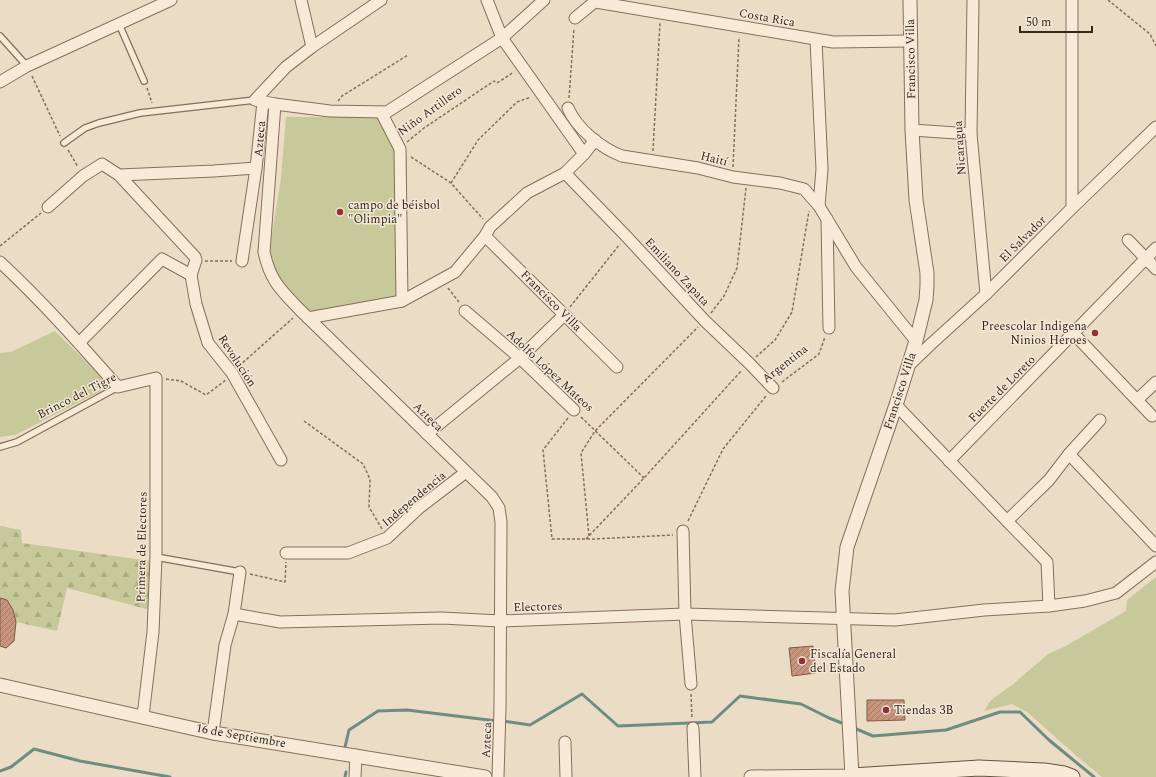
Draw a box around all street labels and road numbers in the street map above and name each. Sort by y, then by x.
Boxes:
street label: Costa Rica [737,4,797,32]
street label: Francisco Villa [901,19,921,99]
street label: Niño Artillero [394,81,466,141]
street label: Azteca [249,120,271,158]
street label: Nicaragua [949,120,971,176]
street label: Haití [698,146,731,172]
street label: El Salvador [995,211,1051,267]
street label: Emiliano Zapata [640,233,714,311]
street label: Francisco Villa [516,266,586,336]
street label: Adolfo López Mateos [502,325,598,417]
street label: Revolución [213,331,261,391]
street label: Argentina [758,340,812,388]
street label: Francisco Villa [879,350,921,432]
street label: Fuerte de Loreto [964,351,1040,427]
street label: Brinco del Tigre [34,368,120,424]
street label: Azteca [408,398,448,437]
street label: Independencia [378,466,450,532]
street label: Primera de Electores [132,491,152,603]
street label: Electores [513,597,563,617]
street label: 16 de Septiembre [195,719,288,753]
street label: Azteca [477,721,497,758]

